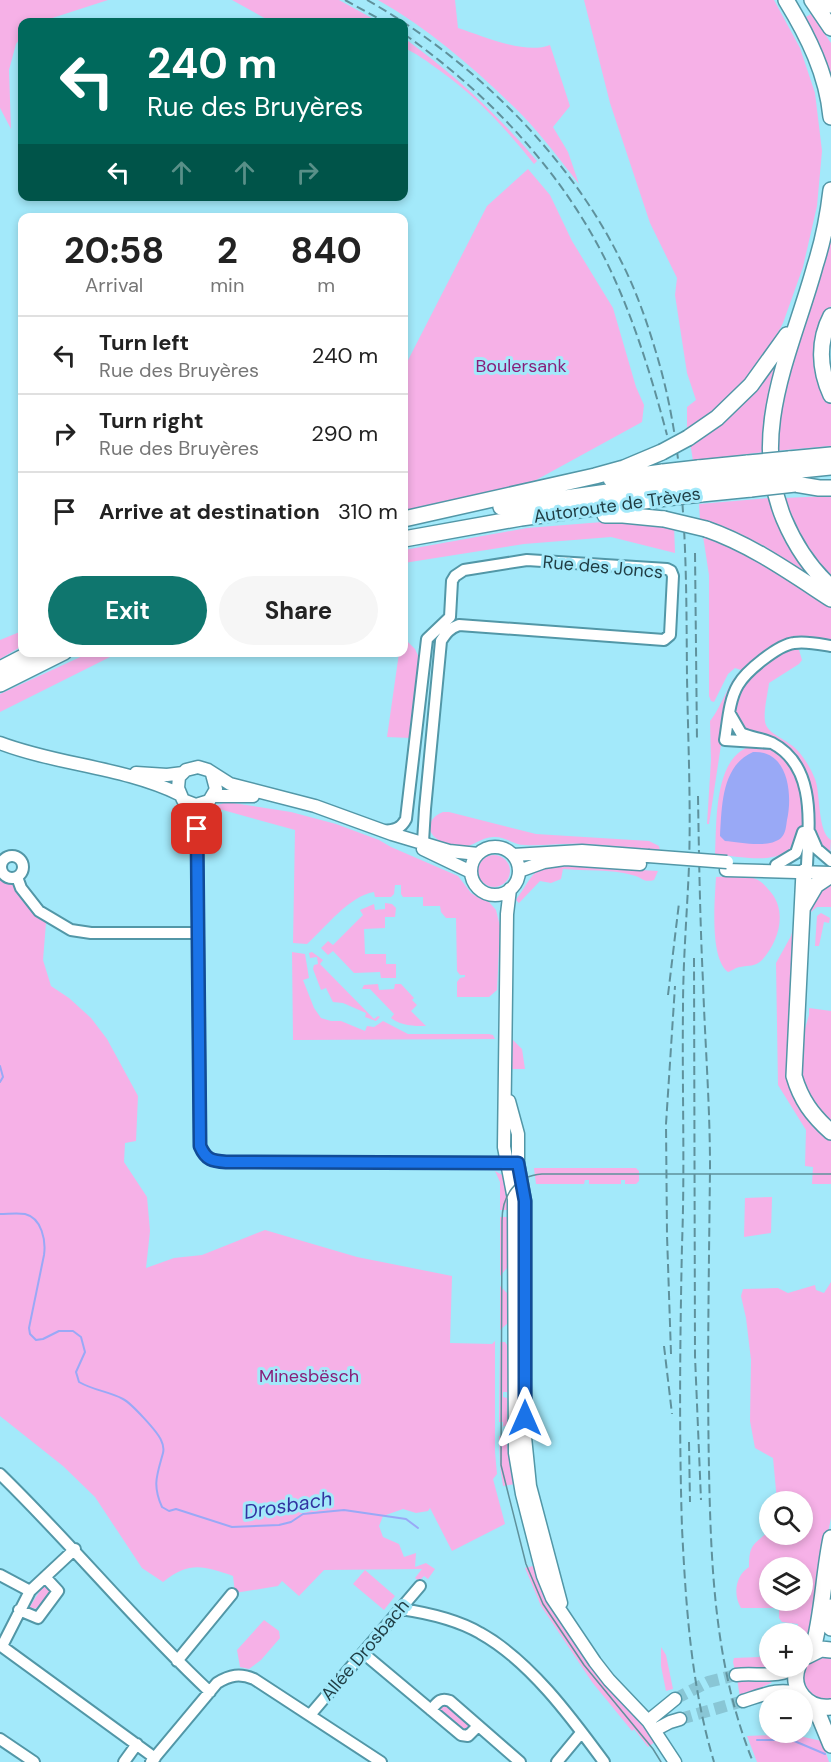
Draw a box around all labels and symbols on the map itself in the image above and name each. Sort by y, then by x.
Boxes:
park label: Boulersank [476,354,566,378]
street label: Autoroute de Trèves [532,481,702,529]
street label: Rue des Joncs [542,550,664,584]
pin [171,803,222,854]
park label: Minesbësch [259,1364,359,1388]
position arrow [493,1386,557,1450]
water label: Drosbach [242,1485,334,1525]
street label: Allée Drosbach [316,1594,414,1706]

